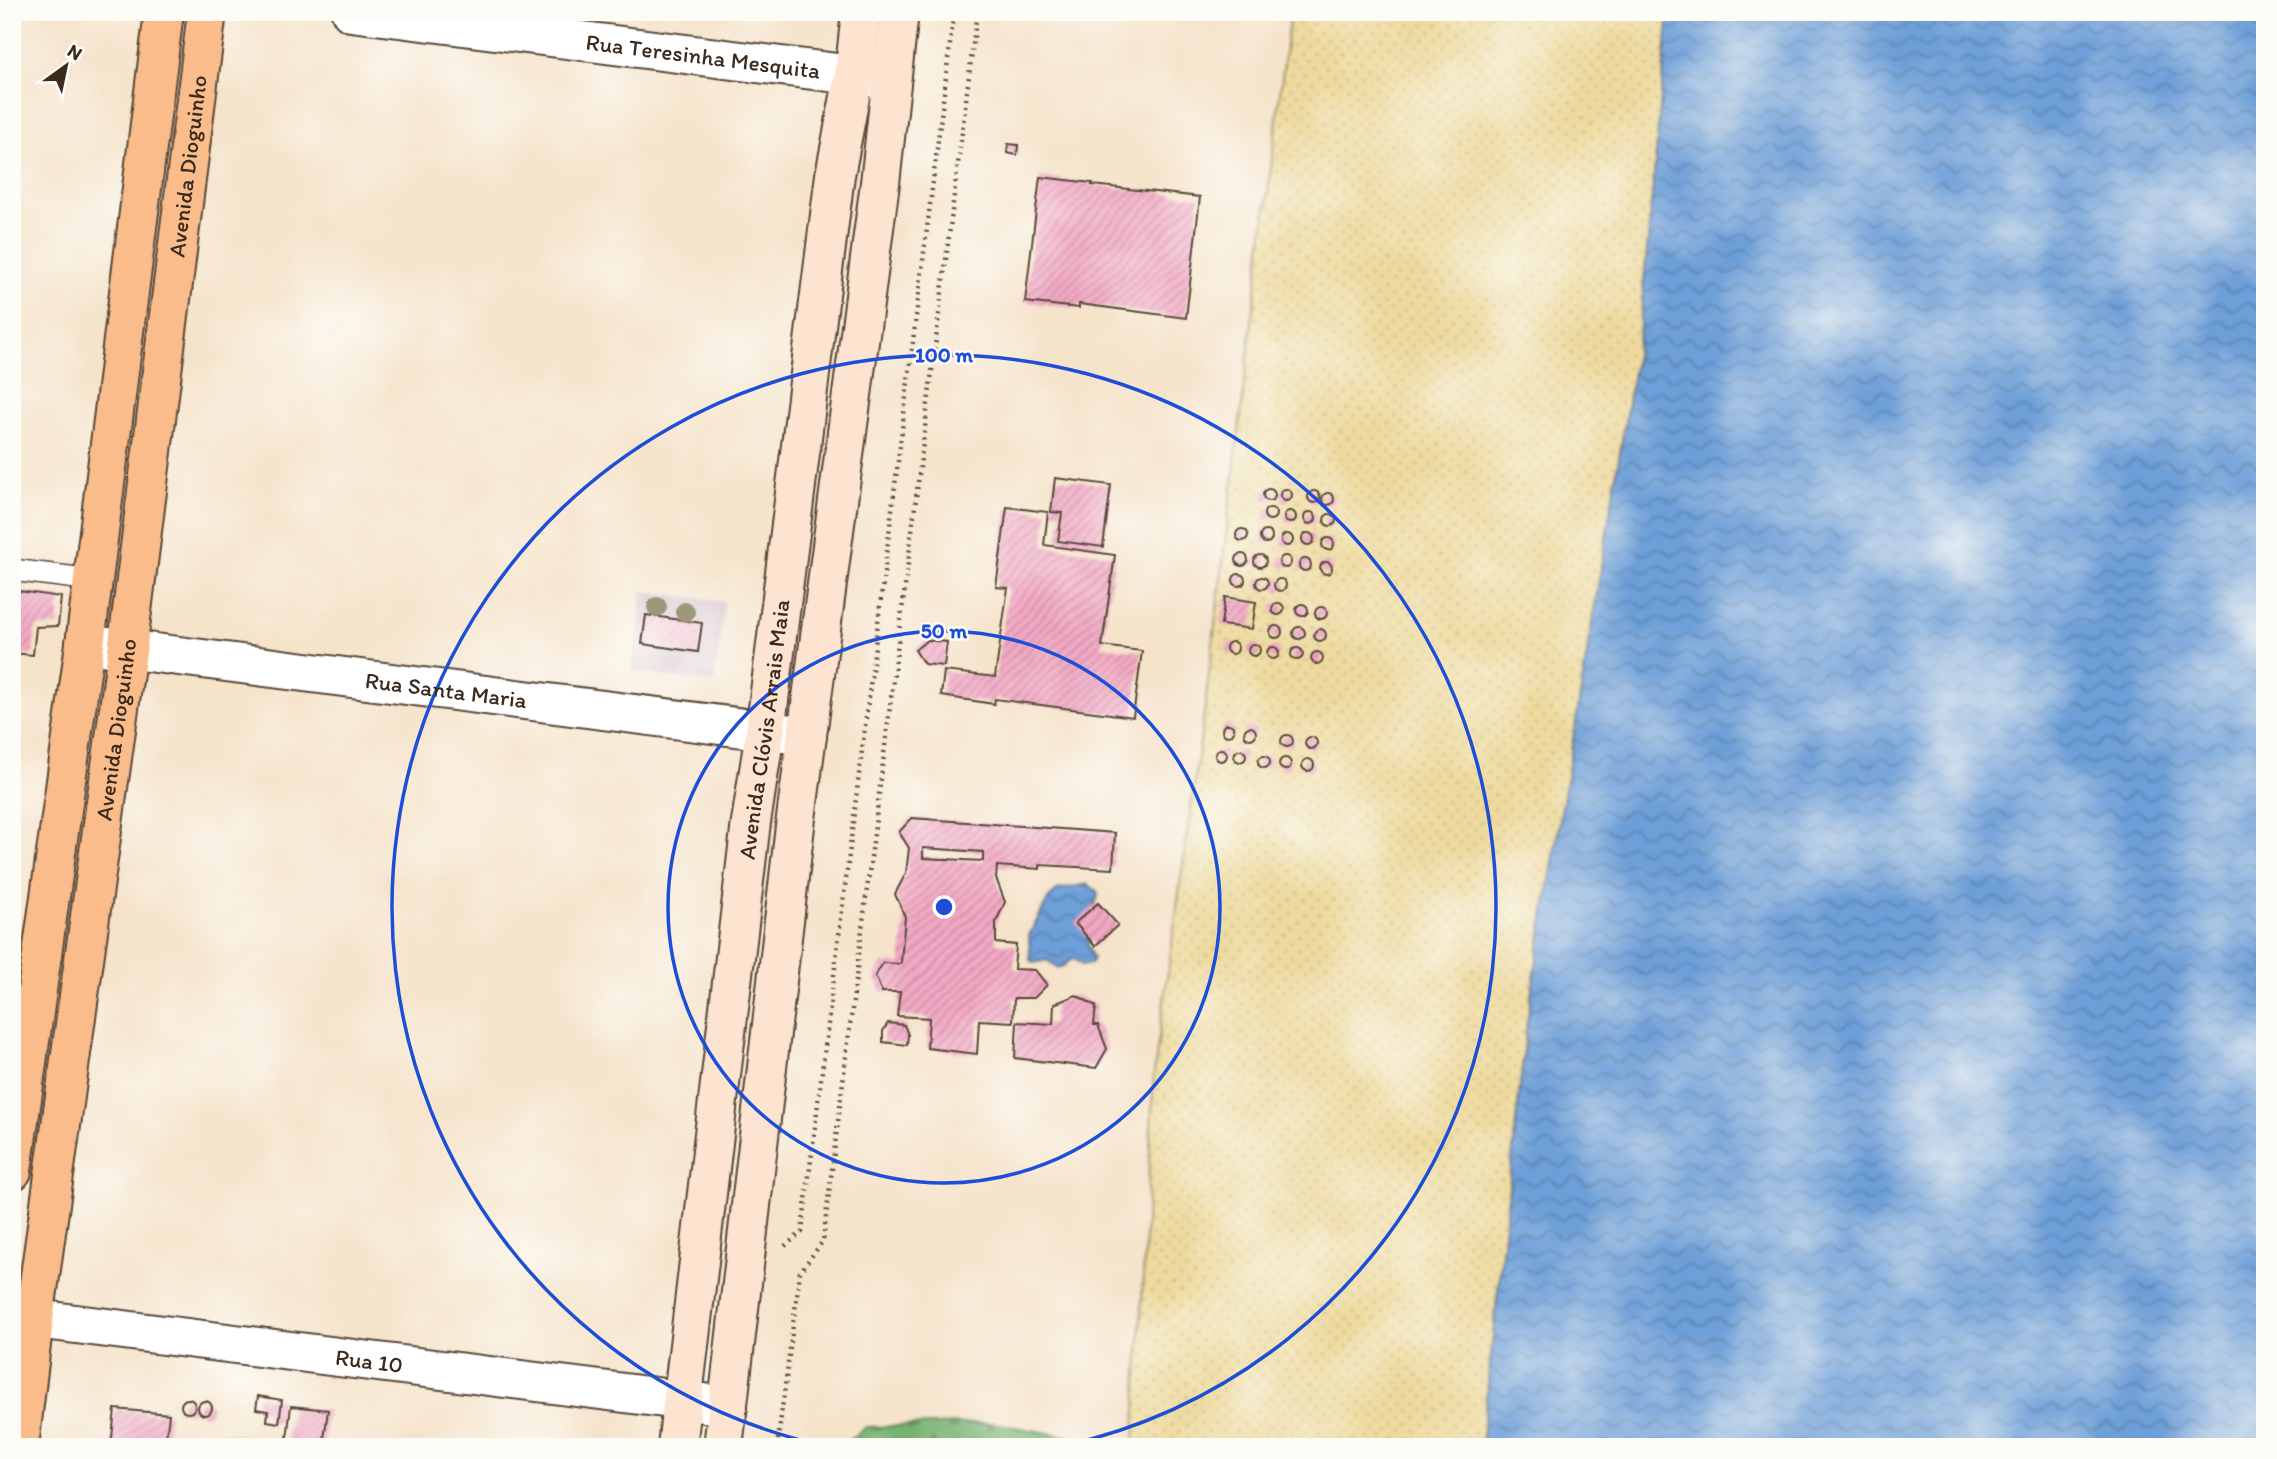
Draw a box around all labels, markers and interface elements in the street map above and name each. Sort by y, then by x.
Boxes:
street label: Rua Teresinha Mesquita [584,28,822,85]
north arrow [32,32,102,102]
text: N [63,39,87,65]
street label: Avenida Dioguinho [162,73,213,259]
text: 100 m [915,342,973,367]
street label: Avenida Clóvis Arrais Maia [733,598,796,861]
text: 50 m [921,618,968,643]
street label: Avenida Dioguinho [90,637,142,822]
street label: Rua Santa Maria [363,666,529,714]
centre of rings [932,895,956,919]
street label: Rua 10 [334,1343,405,1379]

